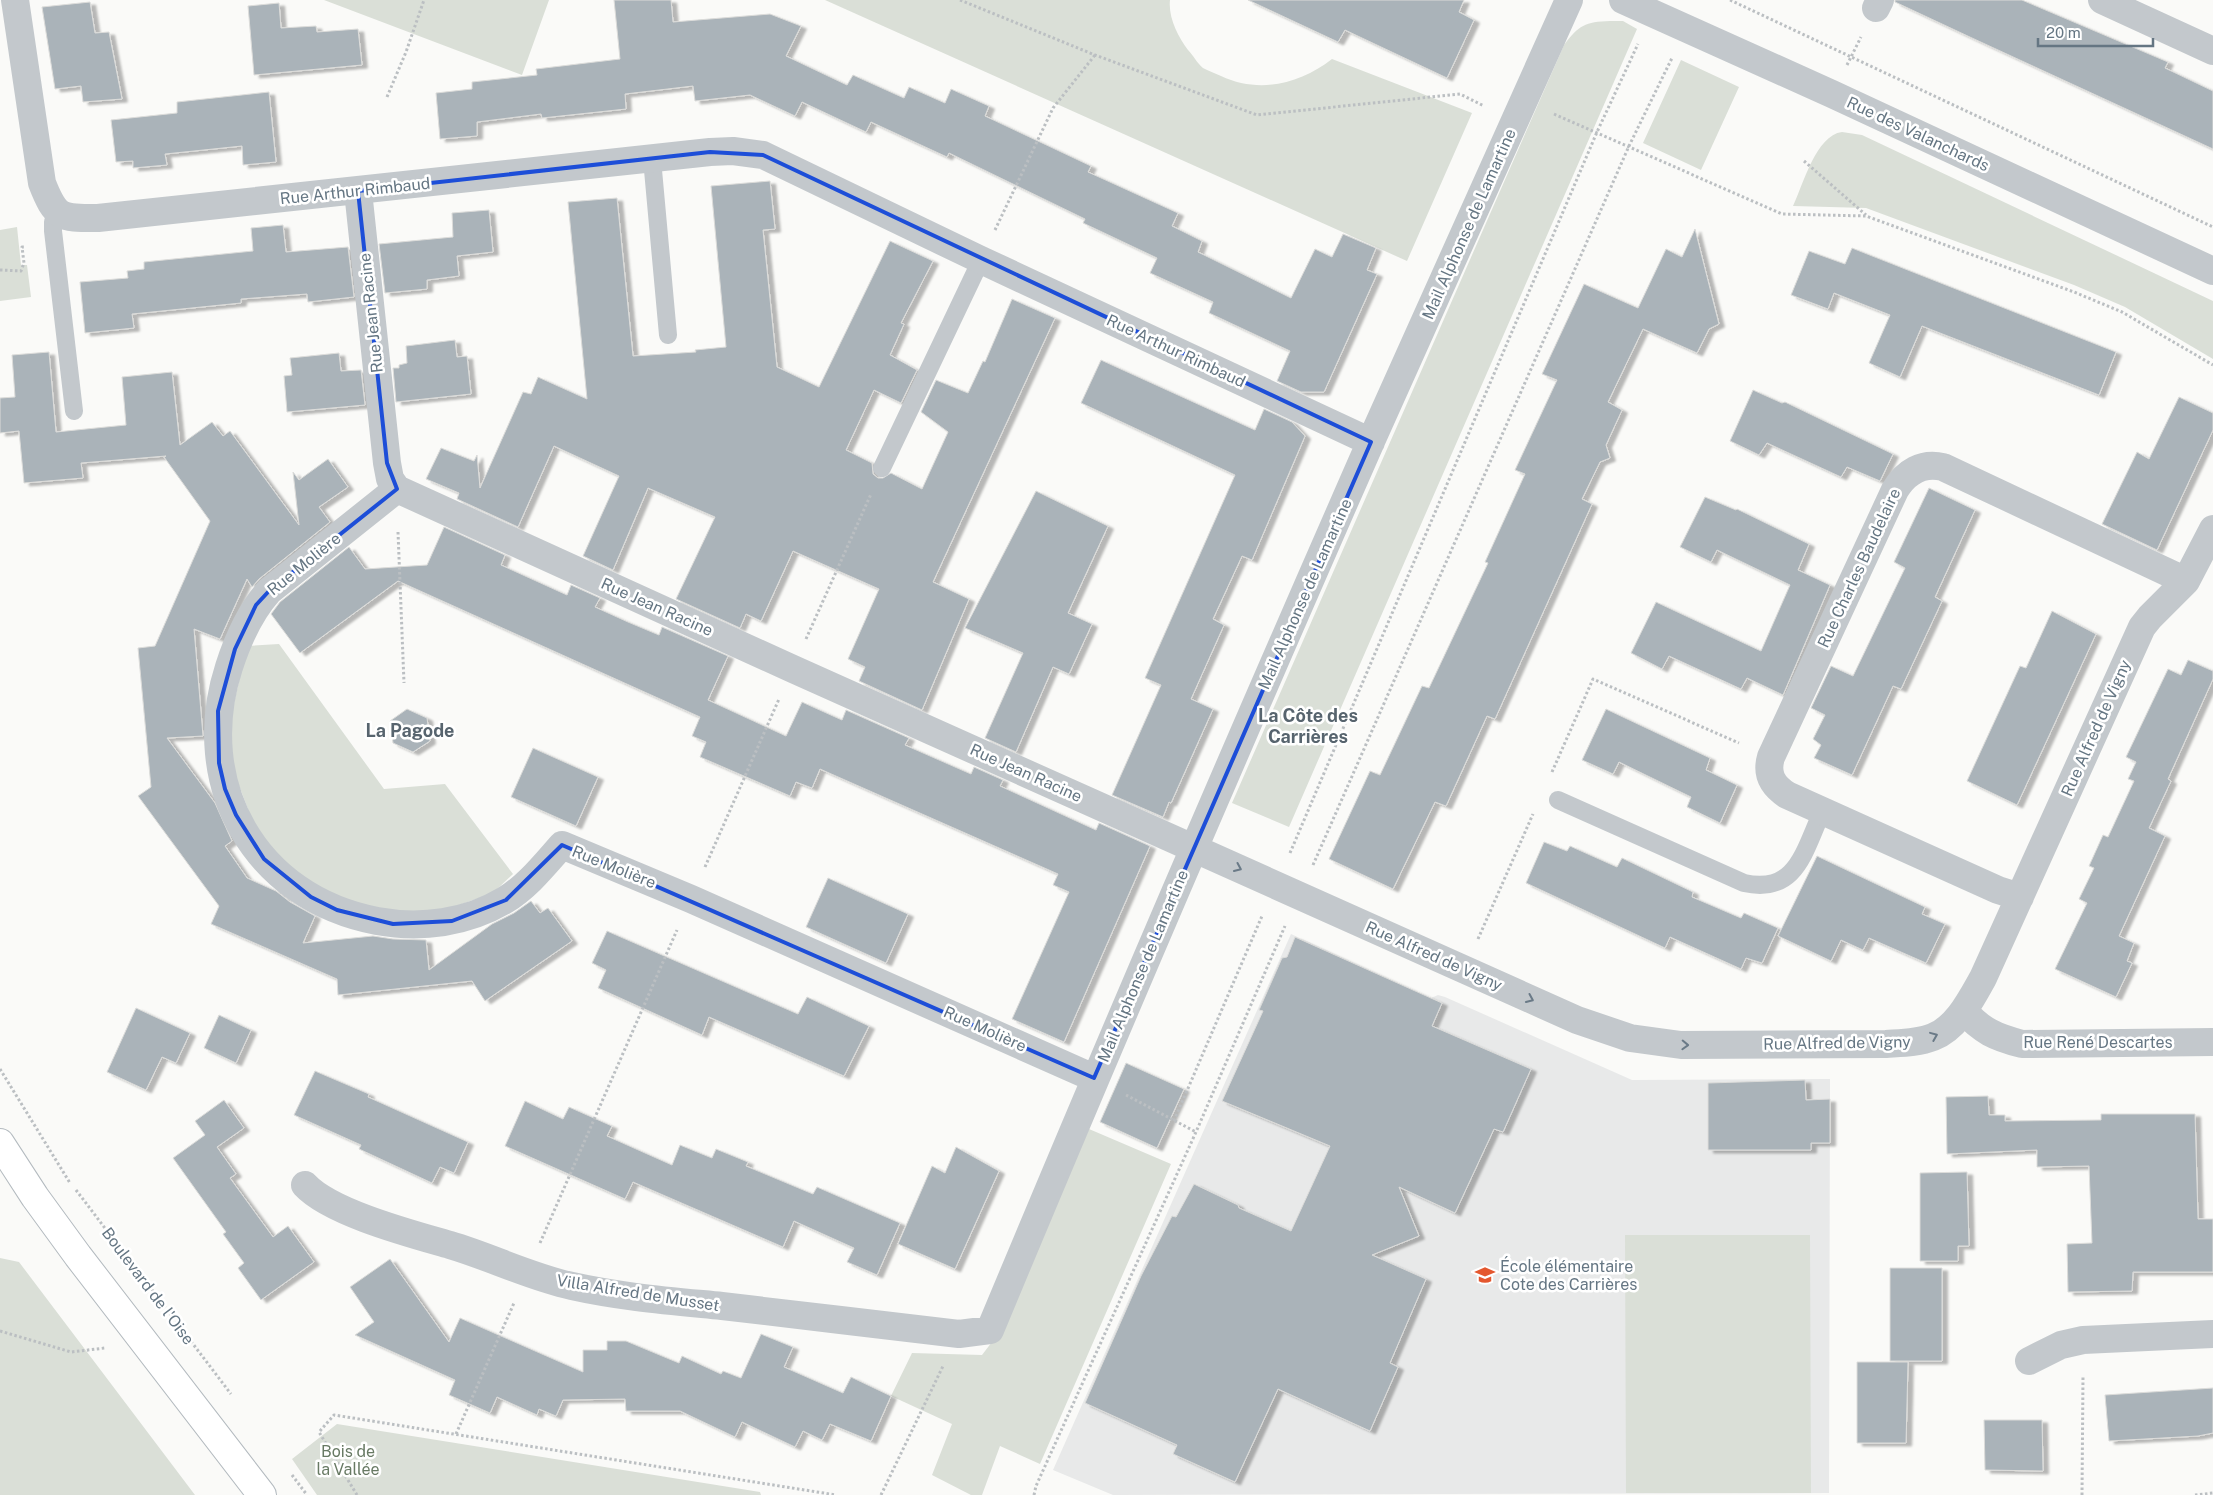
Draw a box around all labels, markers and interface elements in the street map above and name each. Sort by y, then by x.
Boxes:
scale bar [2038,15,2153,47]
text: 20 m [2046,24,2081,41]
street label: Rue des Valanchards [1844,93,1992,175]
street label: Mail Alphonse de Lamartine [1418,126,1520,322]
street label: Rue Arthur Rimbaud [279,174,431,208]
street label: Rue Jean Racine [355,252,387,374]
street label: Rue Arthur Rimbaud [1104,310,1248,392]
street label: Rue Charles Baudelaire [1814,485,1904,651]
street label: Mail Alphonse de Lamartine [1254,496,1356,692]
street label: Rue Molière [263,529,345,599]
street label: Rue Jean Racine [598,574,716,640]
street label: Rue Alfred de Vigny [2057,656,2135,799]
district label: La Côte des Carrières [1258,705,1358,747]
district label: La Pagode [366,720,454,741]
street label: Rue Jean Racine [967,740,1085,806]
street label: Rue Molière [569,842,659,892]
one-way arrow [1233,862,1242,872]
street label: Mail Alphonse de Lamartine [1094,867,1192,1065]
street label: Rue Alfred de Vigny [1363,917,1506,995]
one-way arrow [1525,992,1534,1003]
street label: Rue Molière [941,1002,1029,1056]
street label: Rue Alfred de Vigny [1763,1032,1911,1054]
one-way arrow [1929,1032,1937,1042]
street label: Rue René Descartes [2023,1033,2173,1052]
one-way arrow [1681,1039,1689,1050]
street label: Boulevard de l'Oise [98,1224,198,1348]
place label: École élémentaire Cote des Carrières [1500,1256,1637,1294]
school or university icon: École élémentaire Cote des Carrières [1474,1264,1496,1286]
street label: Villa Alfred de Musset [555,1271,721,1315]
park label: Bois de la Vallée [316,1442,380,1479]

